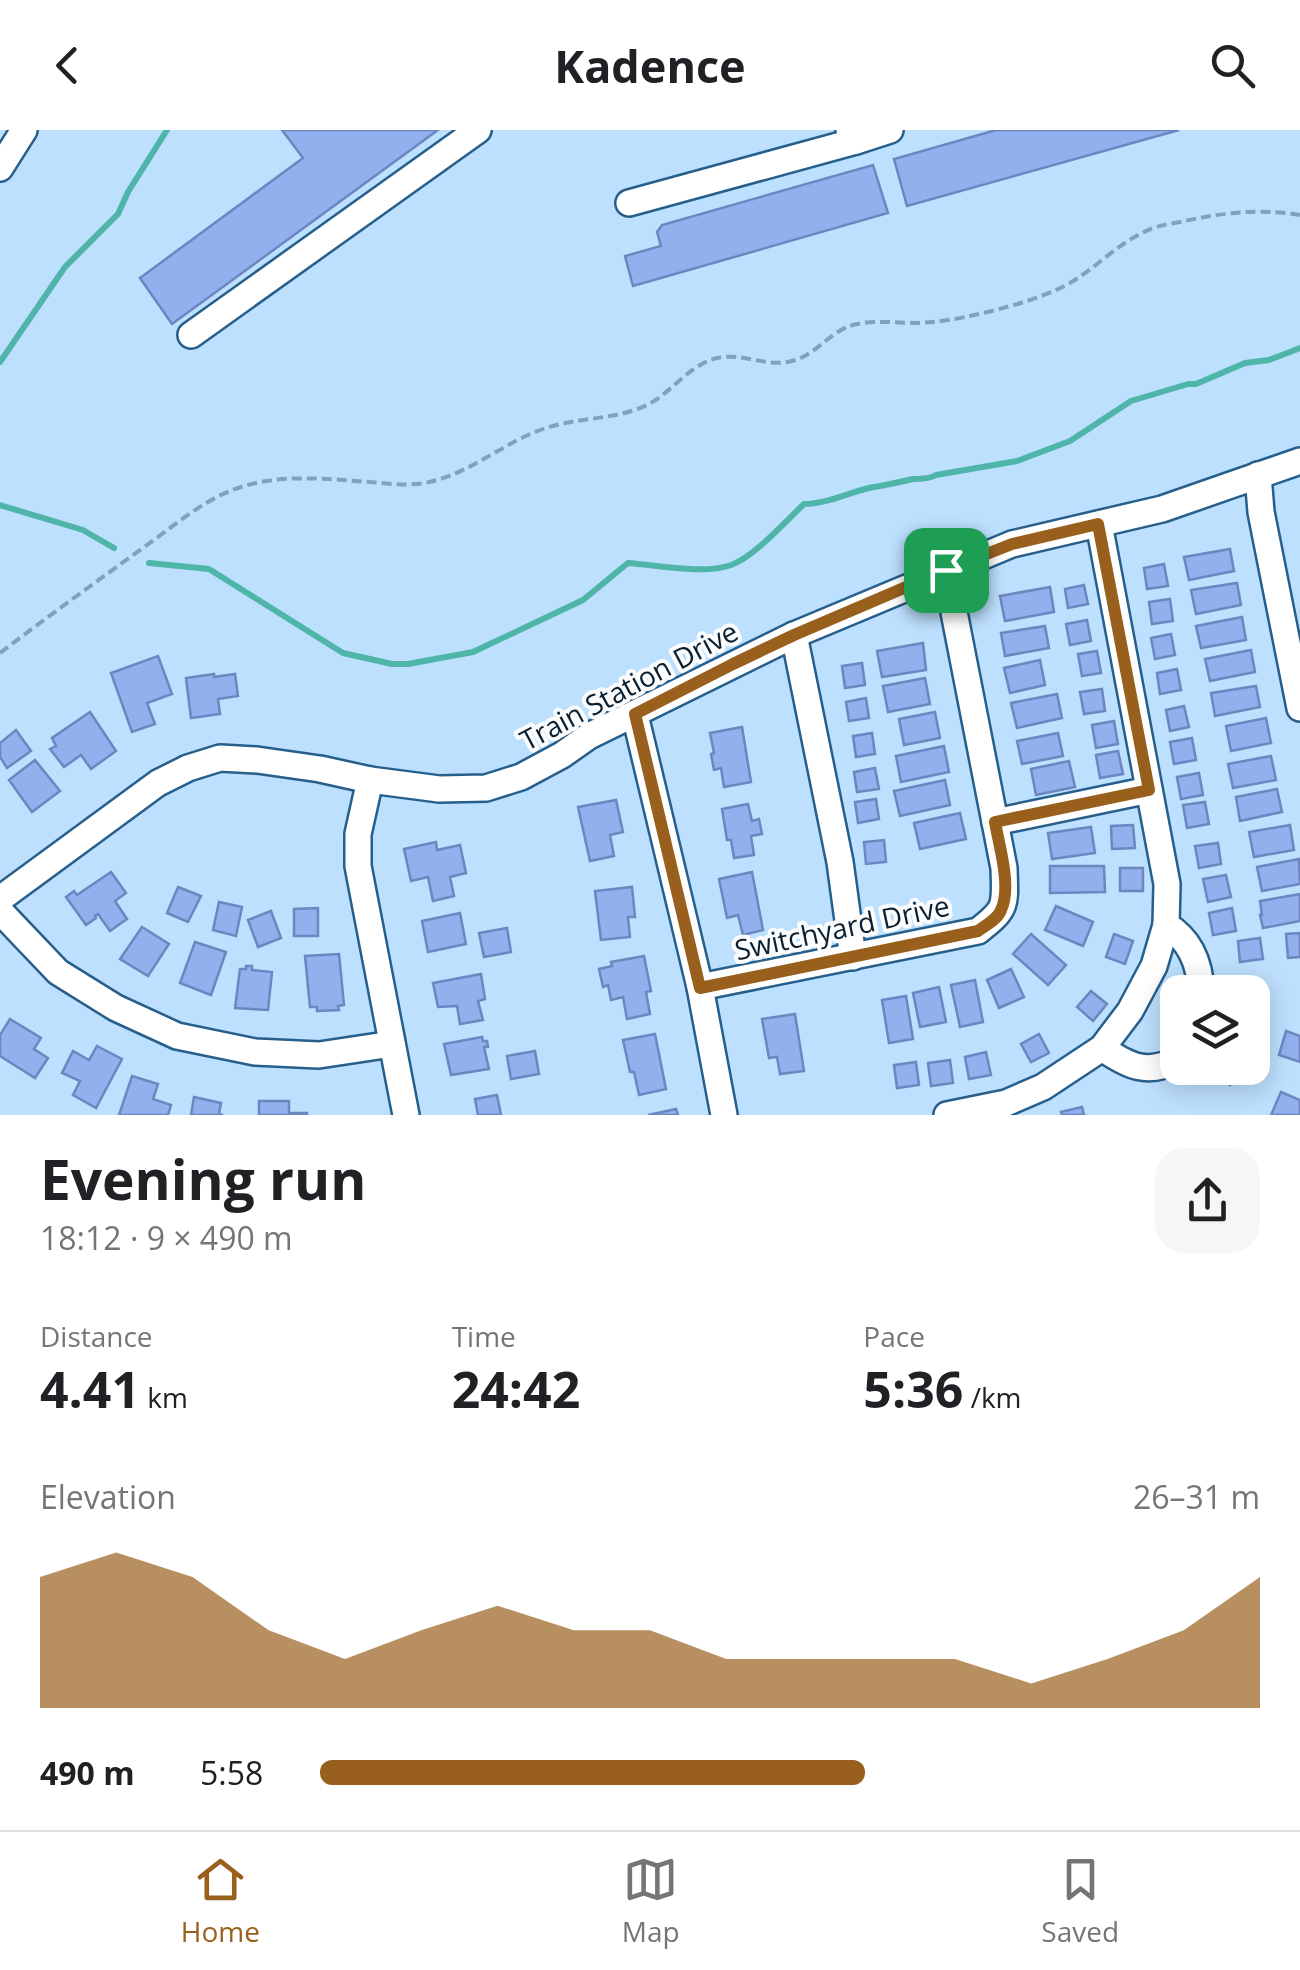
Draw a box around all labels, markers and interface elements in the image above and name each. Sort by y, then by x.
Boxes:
text: Kadence [554,35,746,96]
icon: back [40,38,95,93]
icon: search [1205,38,1260,93]
pin [904,528,989,613]
icon: arrive [919,543,974,598]
street label: Train Station Drive [513,612,744,759]
street label: Switchyard Drive [731,886,953,968]
map controls [1160,975,1270,1085]
button: layers [1160,975,1270,1085]
text: Evening run [40,1141,366,1216]
button: share [1155,1148,1260,1253]
text: 18:12 · 9 × 490 m [40,1216,293,1259]
text: Distance [40,1317,153,1355]
text: Time [452,1317,516,1355]
text: Pace [863,1317,925,1355]
text: 4.41 [40,1355,140,1423]
text: 24:42 [452,1355,580,1423]
text: 5:36 [863,1355,963,1423]
text: km [140,1378,188,1416]
text: /km [963,1378,1022,1416]
text: Elevation [40,1475,176,1518]
text: 26–31 m [1133,1475,1260,1518]
text: 490 m [40,1751,135,1794]
text: 5:58 [200,1751,263,1794]
tab: Home [181,1852,260,1950]
tab: Map [622,1852,680,1950]
tab: Saved [1041,1852,1119,1950]

